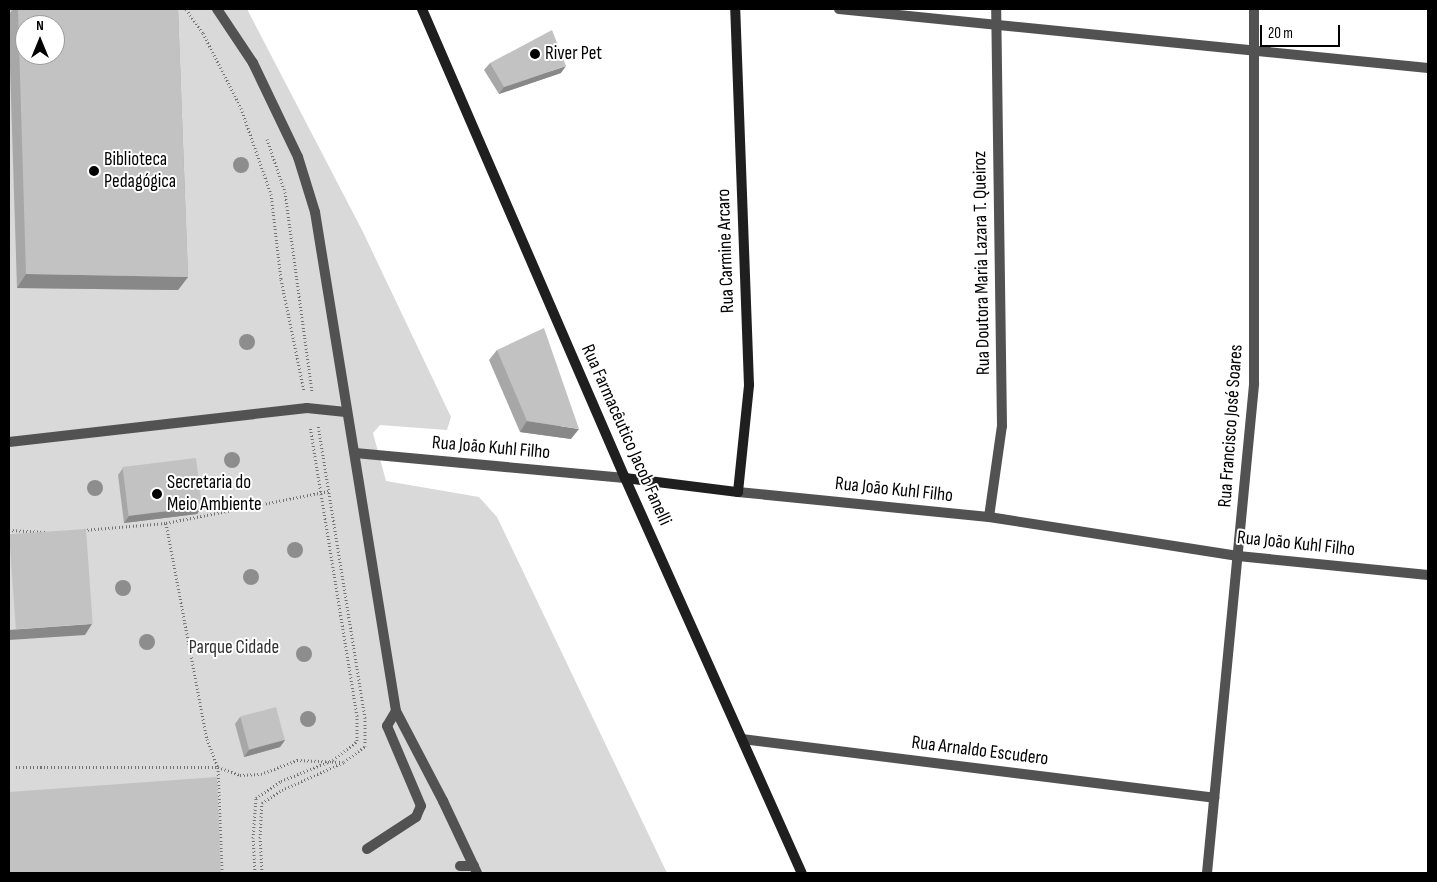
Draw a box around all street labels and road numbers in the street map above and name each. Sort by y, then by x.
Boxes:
street label: Rua Doutora Maria Lazara T. Queiroz [969,151,995,375]
street label: Rua Carmine Arcaro [712,188,740,314]
street label: Rua Farmacêutico Jacob Fanelli [576,341,676,529]
street label: Rua Francisco José Soares [1214,344,1248,508]
street label: Rua João Kuhl Filho [431,431,551,465]
street label: Rua João Kuhl Filho [834,472,954,508]
street label: Rua João Kuhl Filho [1236,526,1356,562]
street label: Rua Arnaldo Escudero [910,731,1050,771]

